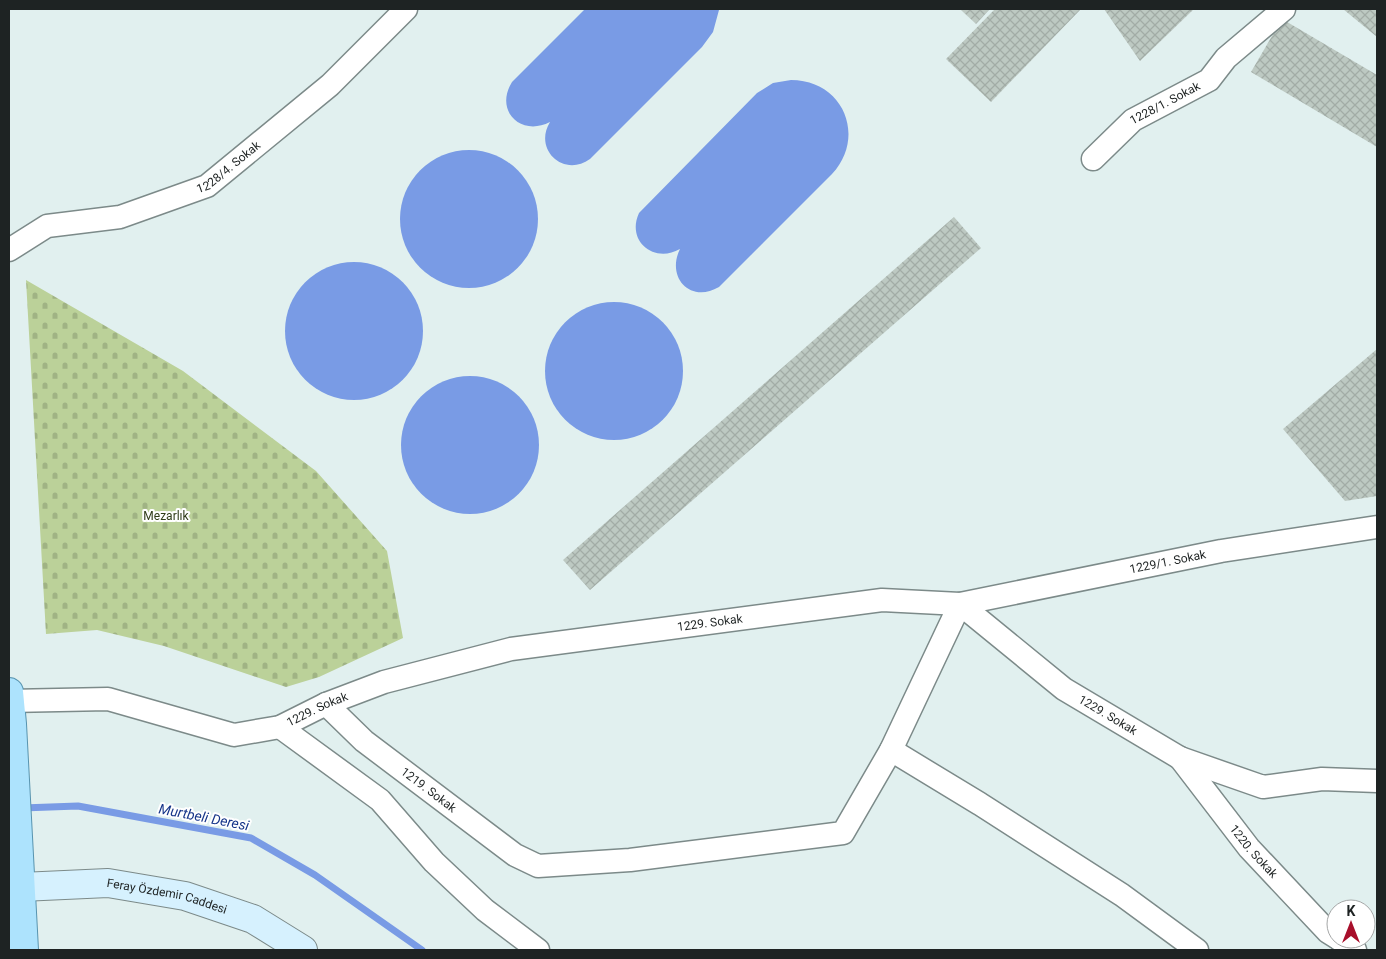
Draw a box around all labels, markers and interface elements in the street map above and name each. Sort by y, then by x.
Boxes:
street label: 1228/1. Sokak [1127,78,1203,127]
street label: 1228/4. Sokak [195,138,264,196]
park label: Mezarlık [143,509,190,523]
street label: 1229/1. Sokak [1128,547,1208,576]
street label: 1229. Sokak [676,611,744,634]
street label: 1229. Sokak [284,689,351,730]
street label: 1229. Sokak [1076,692,1140,738]
street label: 1219. Sokak [398,764,460,816]
water label: Murtbeli Deresi [157,800,251,834]
street label: 1220. Sokak [1227,822,1281,882]
street label: Feray Özdemir Caddesi [106,876,229,917]
north arrow [1326,899,1376,949]
text: K [1347,903,1356,919]

